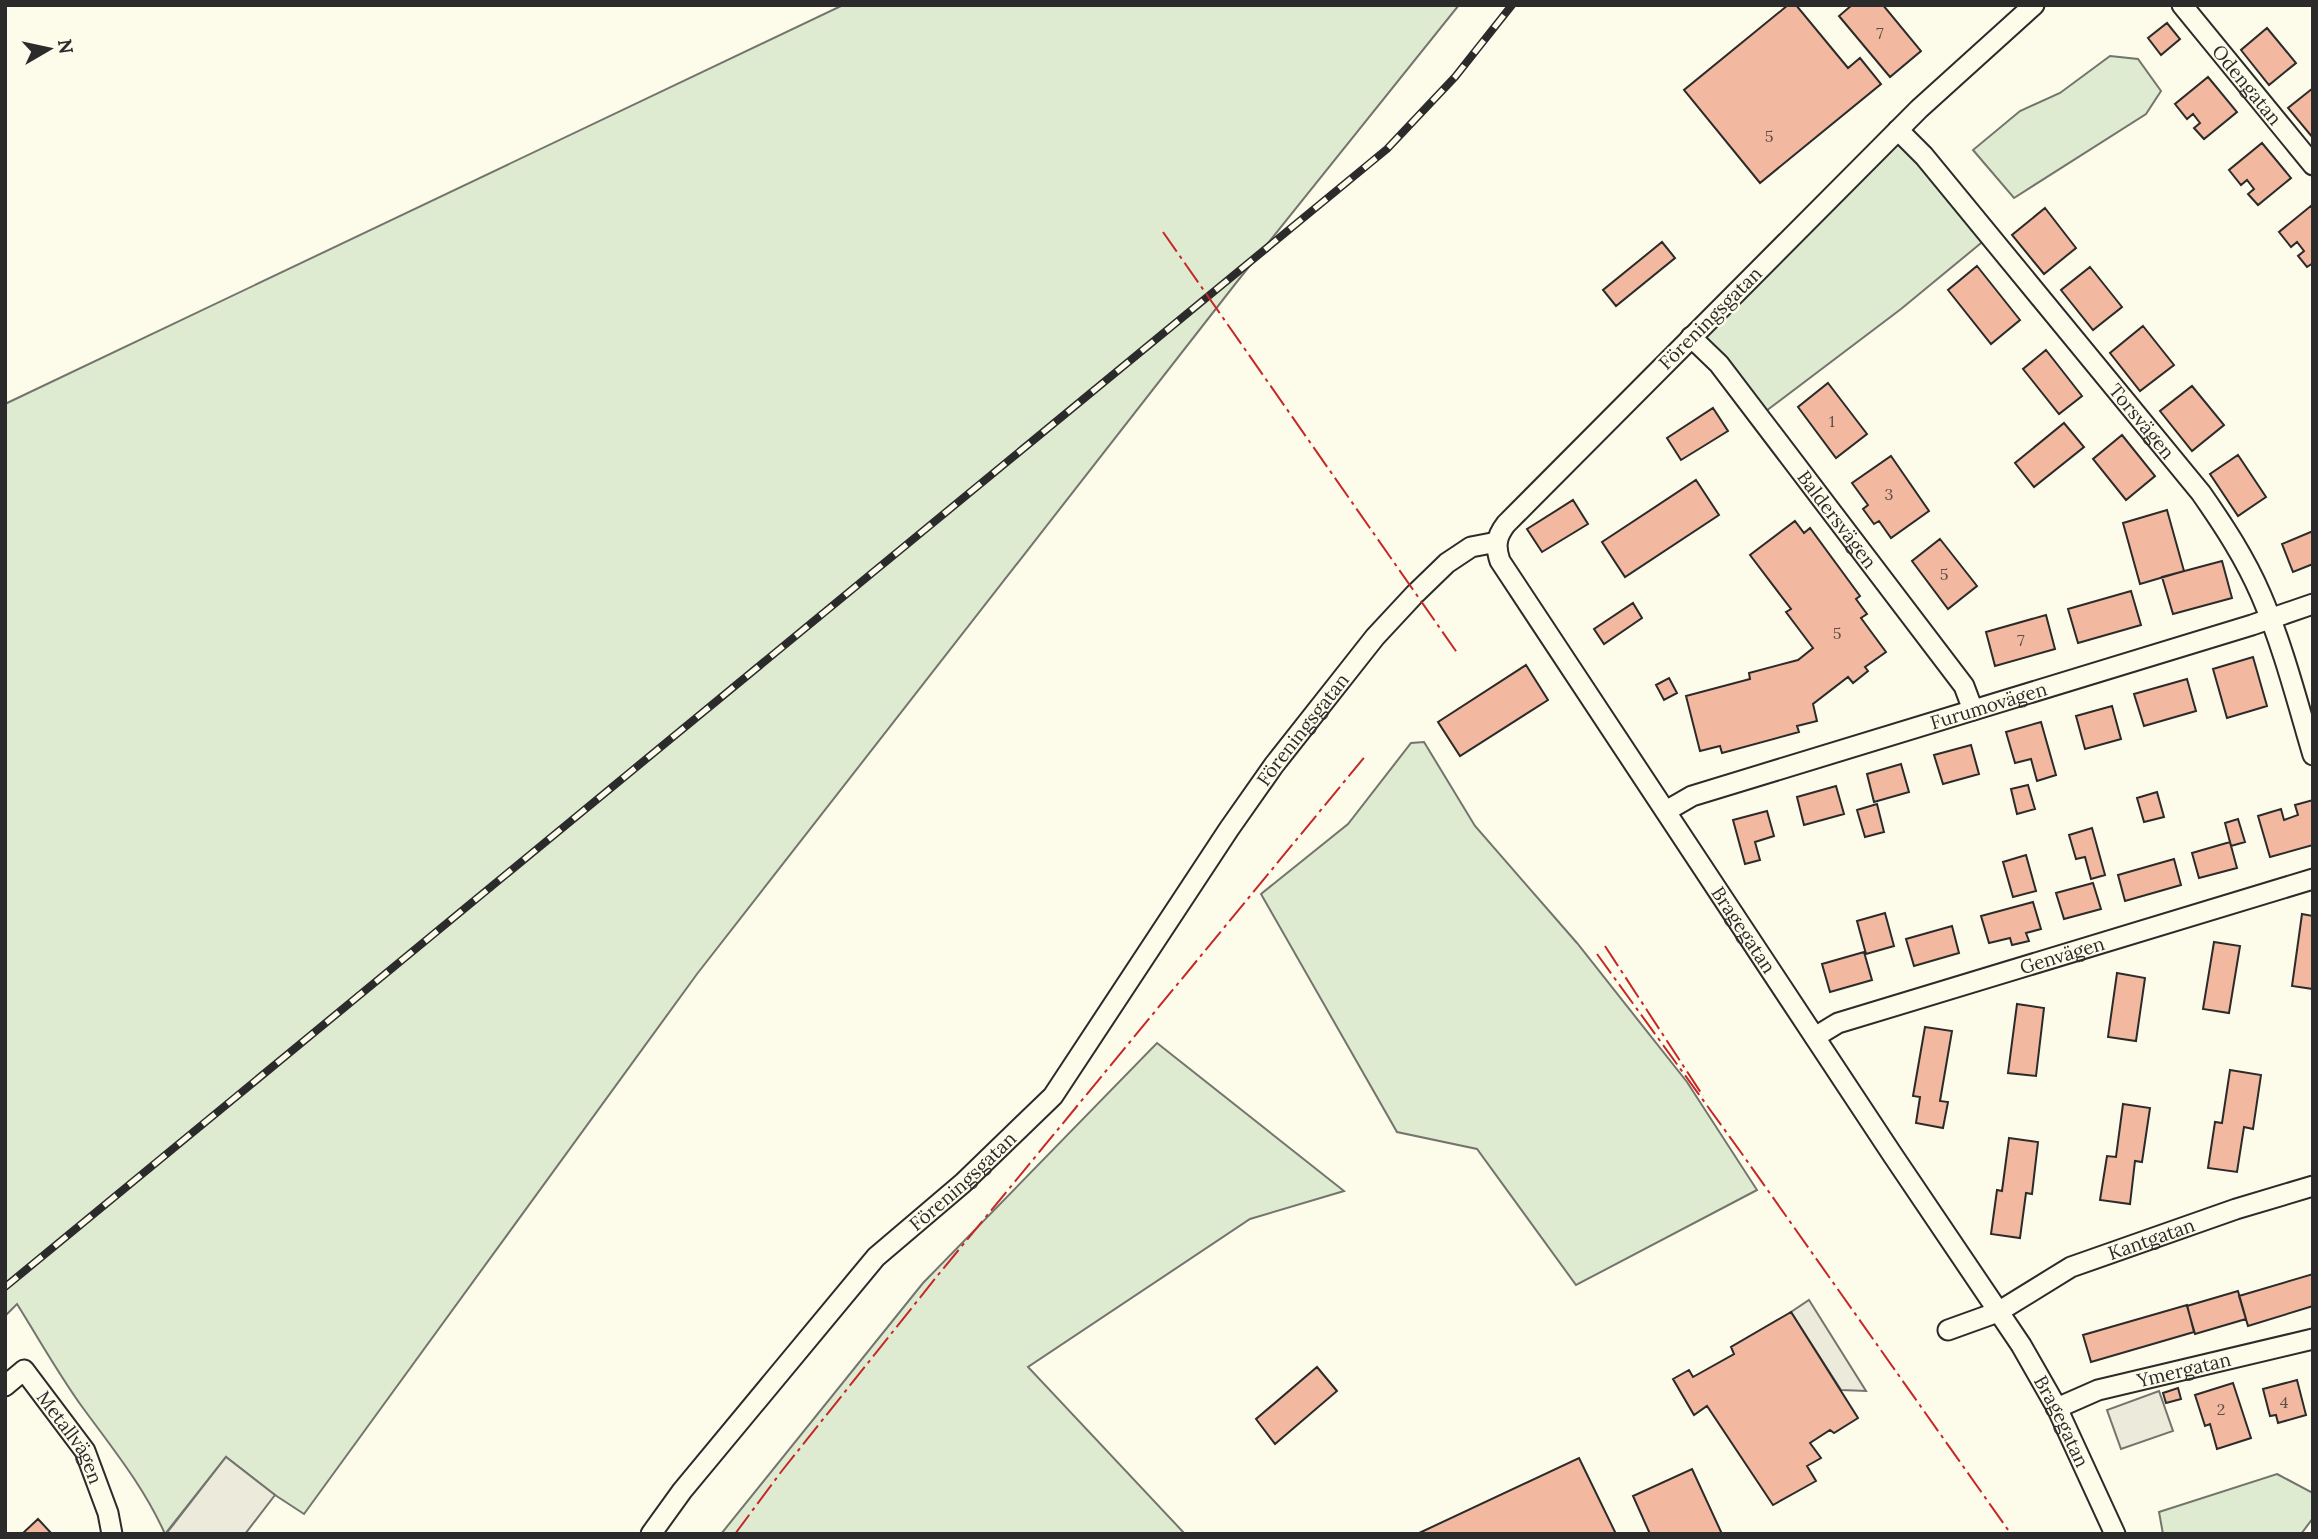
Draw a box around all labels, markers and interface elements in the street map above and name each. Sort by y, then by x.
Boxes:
north arrow [14,14,84,84]
house number: 7 [1876,23,1884,43]
text: N [53,37,79,56]
street label: Odengatan [2207,40,2287,130]
house number: 5 [1765,126,1773,146]
street label: Föreningsgatan [1653,261,1767,375]
street label: Torsvägen [2104,378,2180,464]
house number: 1 [1829,411,1835,431]
street label: Baldersvägen [1792,465,1882,573]
house number: 3 [1885,484,1894,504]
house number: 5 [1940,564,1948,584]
house number: 5 [1833,623,1841,643]
house number: 7 [2017,630,2025,650]
street label: Föreningsgatan [1251,668,1354,790]
street label: Furumovägen [1927,676,2050,735]
street label: Bragegatan [1706,882,1781,978]
street label: Genvägen [2017,931,2107,979]
street label: Föreningsgatan [904,1126,1021,1236]
street label: Kantgatan [2105,1212,2198,1265]
street label: Ymergatan [2134,1347,2233,1393]
street label: Bragegatan [2029,1371,2095,1471]
street label: Metallvägen [32,1386,108,1487]
house number: 4 [2280,1392,2289,1412]
house number: 2 [2217,1399,2225,1419]

